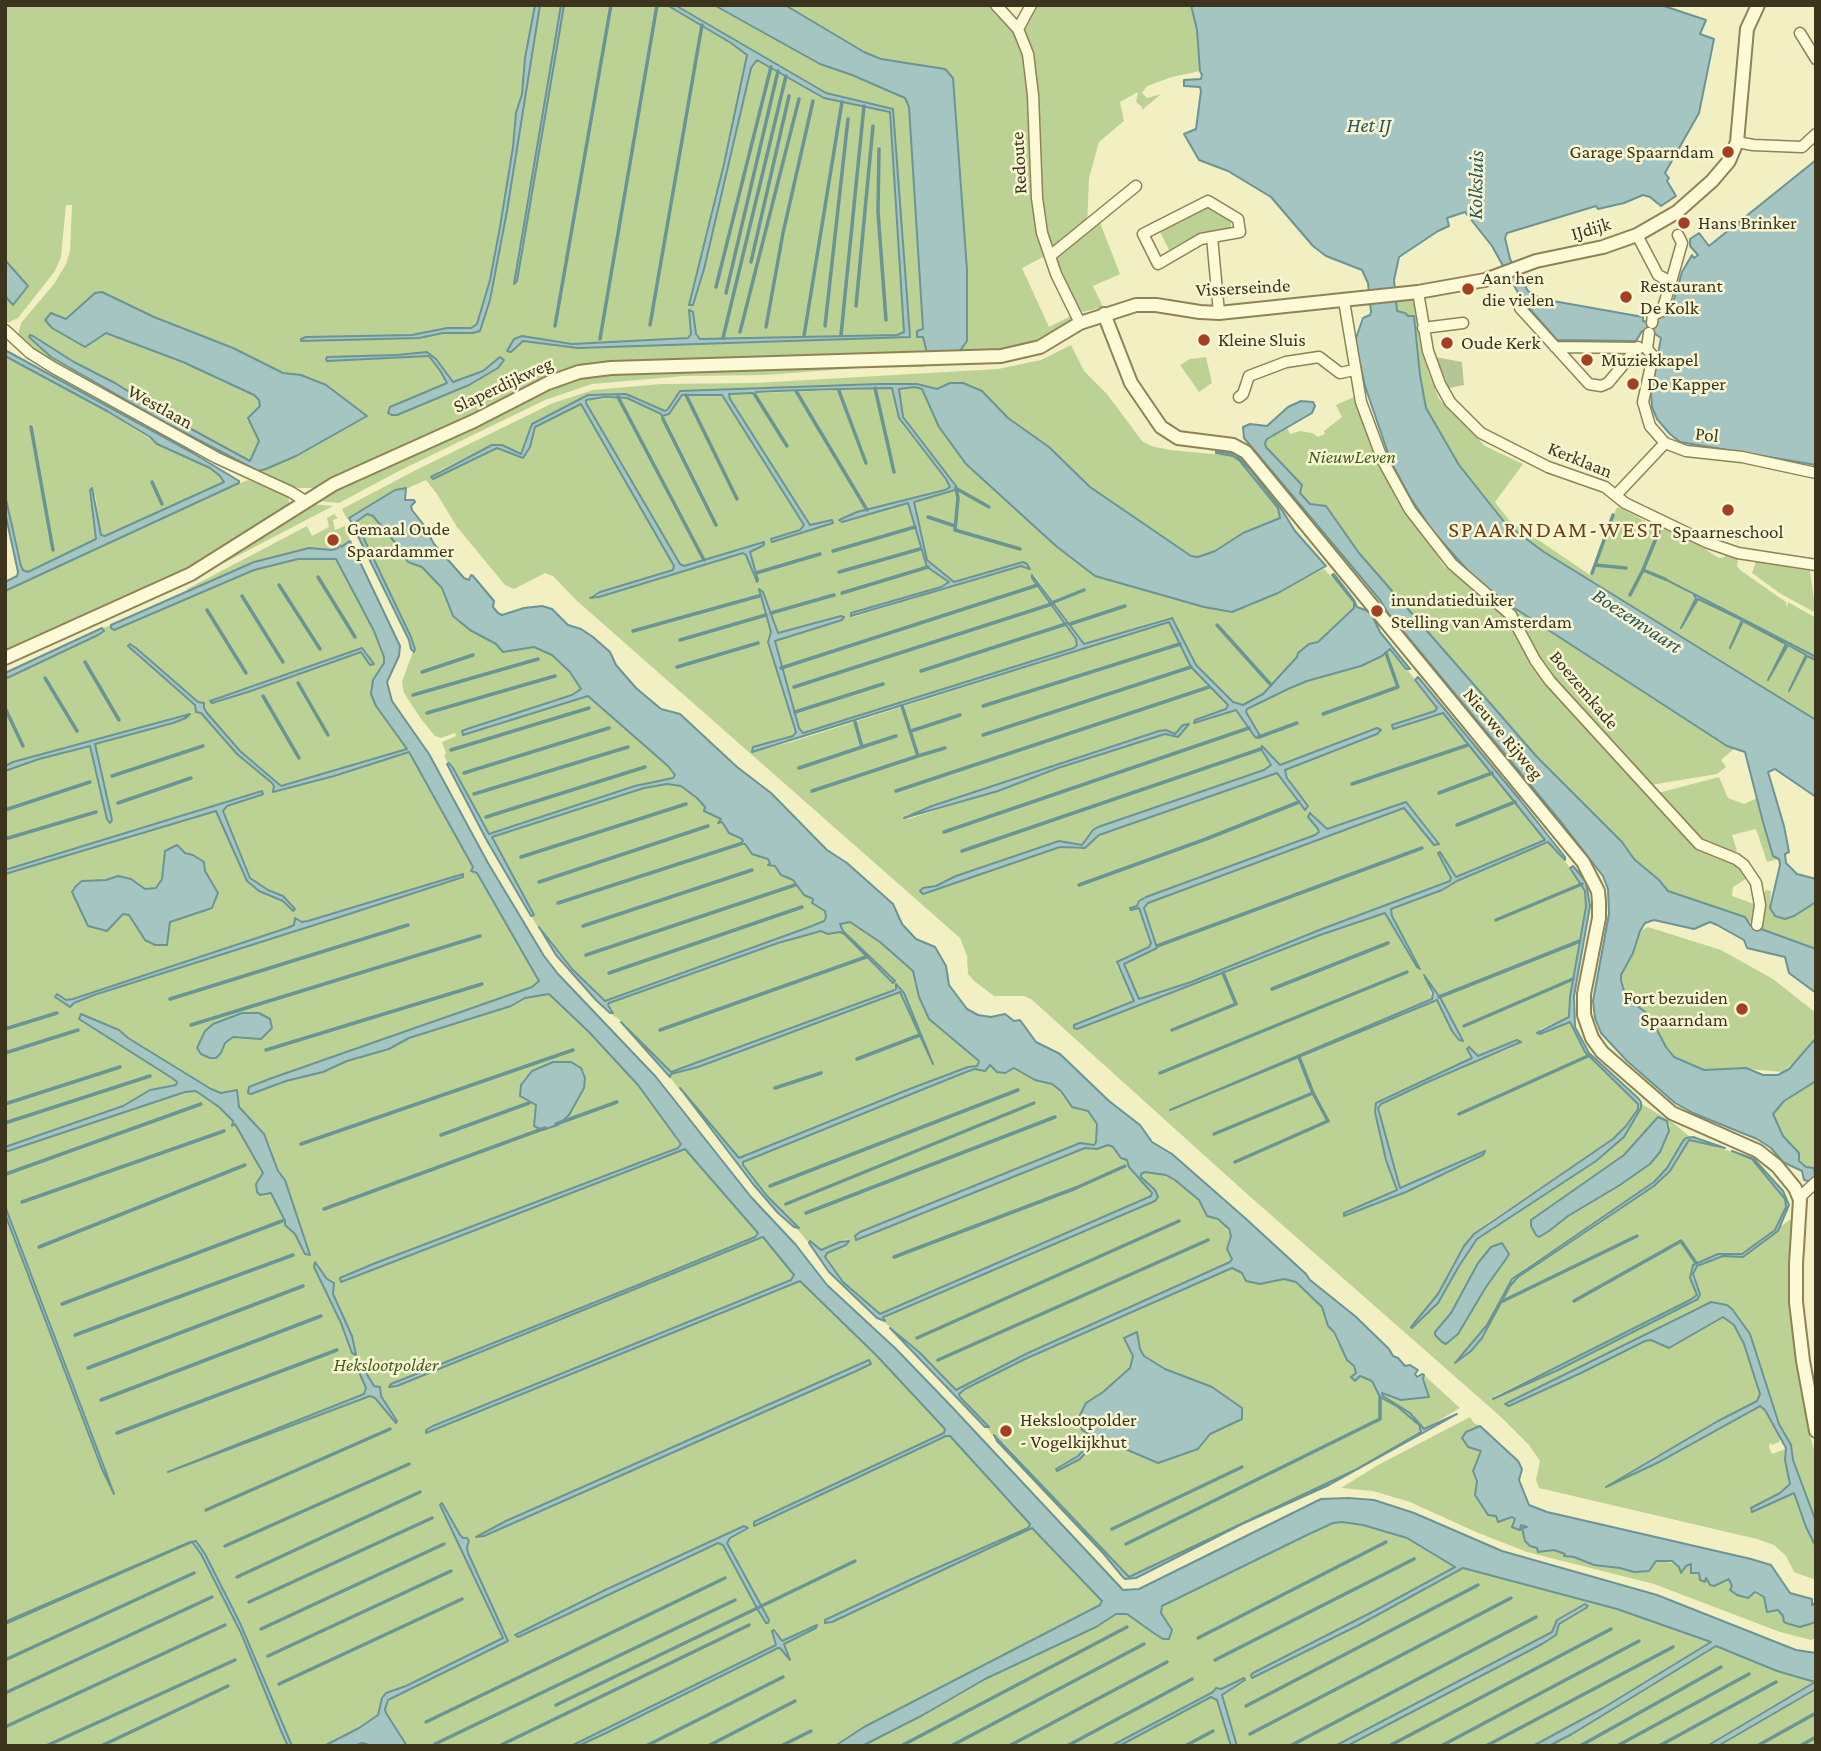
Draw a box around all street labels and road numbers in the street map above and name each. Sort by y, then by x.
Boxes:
street label: Redoute [1006,131,1032,195]
street label: IJdijk [1569,213,1613,245]
street label: Visserseinde [1195,274,1291,302]
street label: Slaperdijkweg [450,352,556,418]
street label: Westlaan [123,380,197,434]
street label: Pol [1694,422,1720,448]
street label: Kerklaan [1544,437,1616,483]
street label: Boezemkade [1544,646,1624,734]
street label: Nieuwe Rijweg [1458,683,1548,785]

